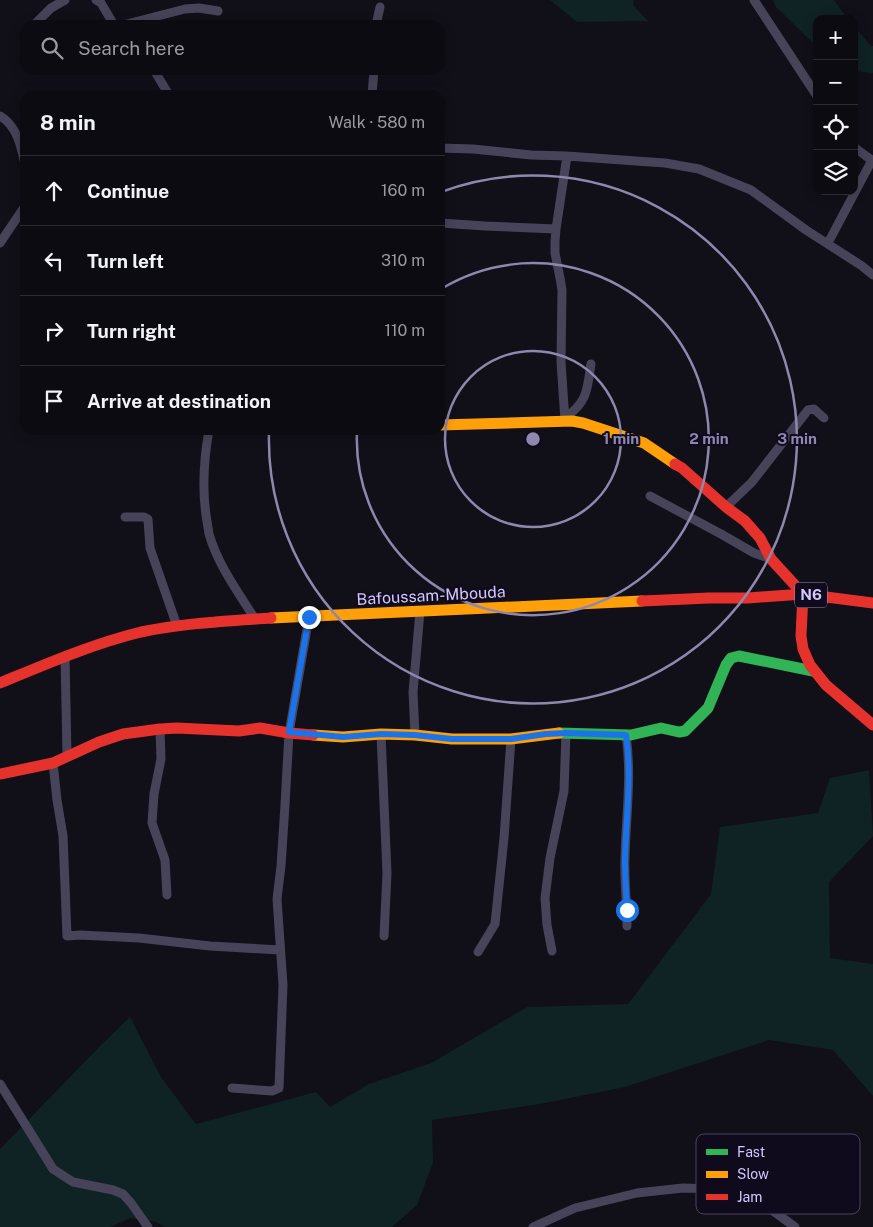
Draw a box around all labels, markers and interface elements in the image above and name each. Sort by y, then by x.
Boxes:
map controls [813,15,858,195]
button: + [813,15,858,60]
search box [20,20,445,75]
icon: search [38,34,66,62]
text: Search here [78,37,185,59]
button: − [813,60,858,105]
button: locate [813,105,858,150]
text: 8 min [40,110,96,135]
text: Walk · 580 m [328,113,425,132]
button: layers [813,150,858,195]
icon: ahead [40,177,68,205]
text: Continue [87,180,169,202]
text: 160 m [381,181,425,200]
icon: left [40,247,68,275]
text: Turn left [87,250,164,272]
text: 310 m [381,251,425,270]
icon: right [40,317,68,345]
text: Turn right [87,320,176,342]
text: 110 m [384,321,425,340]
icon: arrive [40,387,68,415]
text: Arrive at destination [87,390,271,412]
centre of rings [524,430,542,448]
text: 1 min [603,430,639,447]
text: 2 min [689,430,729,447]
text: 3 min [777,430,817,447]
street label: Bafoussam-Mbouda [356,582,506,609]
road number: N6 [795,582,827,608]
route end [298,606,321,629]
route start [616,899,639,922]
legend [696,1134,860,1214]
text: Fast [737,1144,765,1160]
text: Slow [737,1166,769,1182]
text: Jam [737,1189,762,1205]

